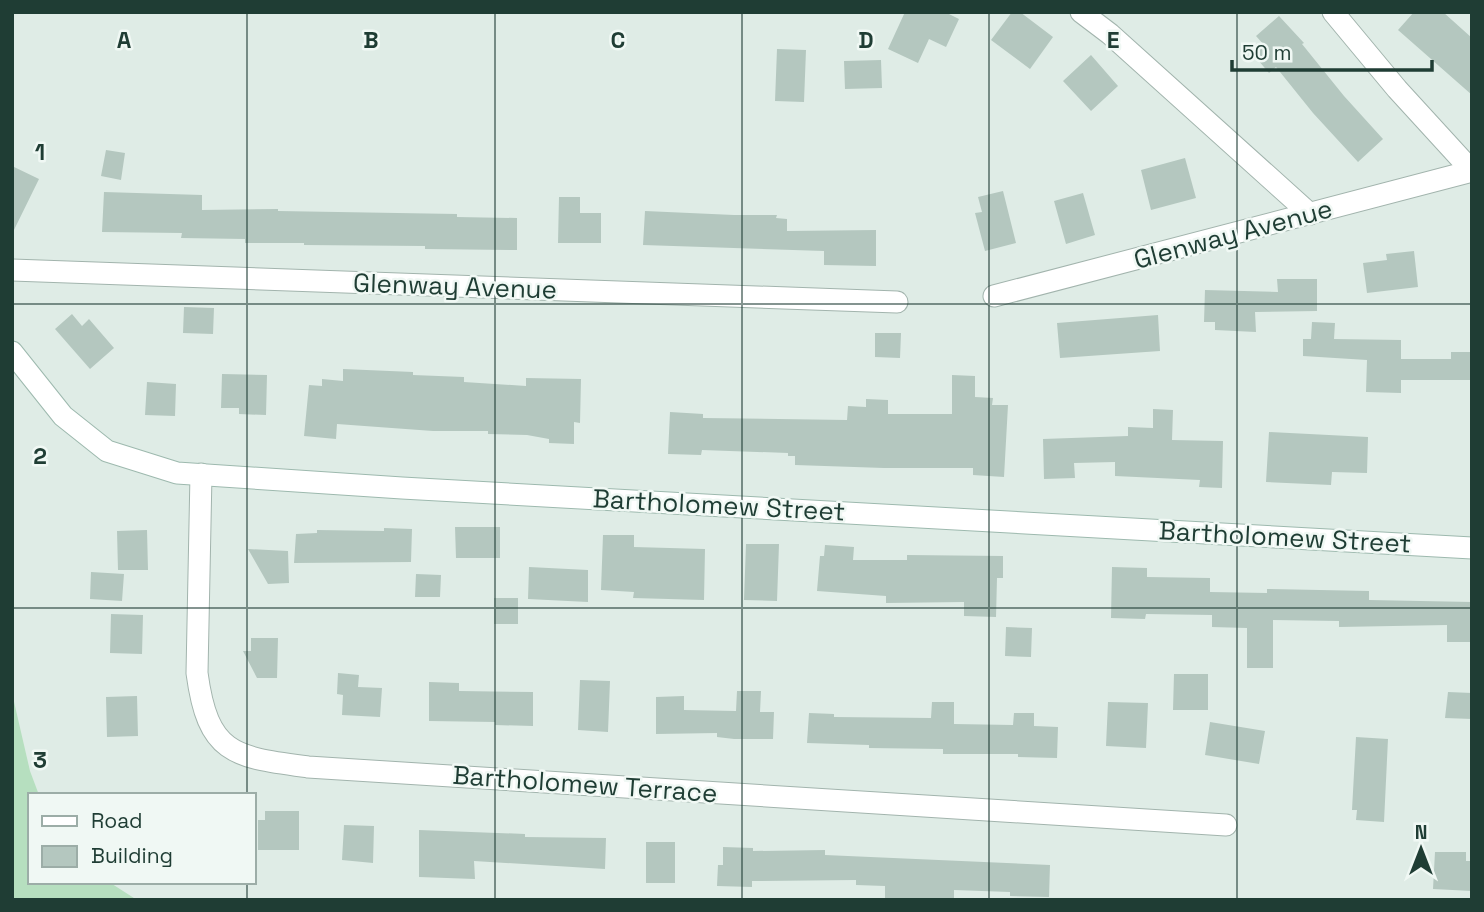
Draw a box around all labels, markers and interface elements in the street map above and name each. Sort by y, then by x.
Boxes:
text: A [117,25,132,55]
text: B [363,25,379,55]
text: C [611,25,625,55]
text: D [858,25,874,55]
text: E [1107,25,1119,55]
scale bar [1232,28,1432,72]
text: 50 m [1242,39,1292,66]
text: 1 [35,137,45,167]
street label: Glenway Avenue [1130,191,1336,277]
street label: Glenway Avenue [352,265,558,307]
text: 2 [33,441,47,471]
street label: Bartholomew Street [592,481,846,529]
street label: Bartholomew Street [1158,513,1412,561]
text: 3 [33,745,47,775]
street label: Bartholomew Terrace [451,758,719,810]
legend [28,793,256,884]
text: Road [91,807,143,834]
north arrow [1386,814,1456,884]
text: N [1415,820,1427,845]
text: Building [91,842,173,869]

